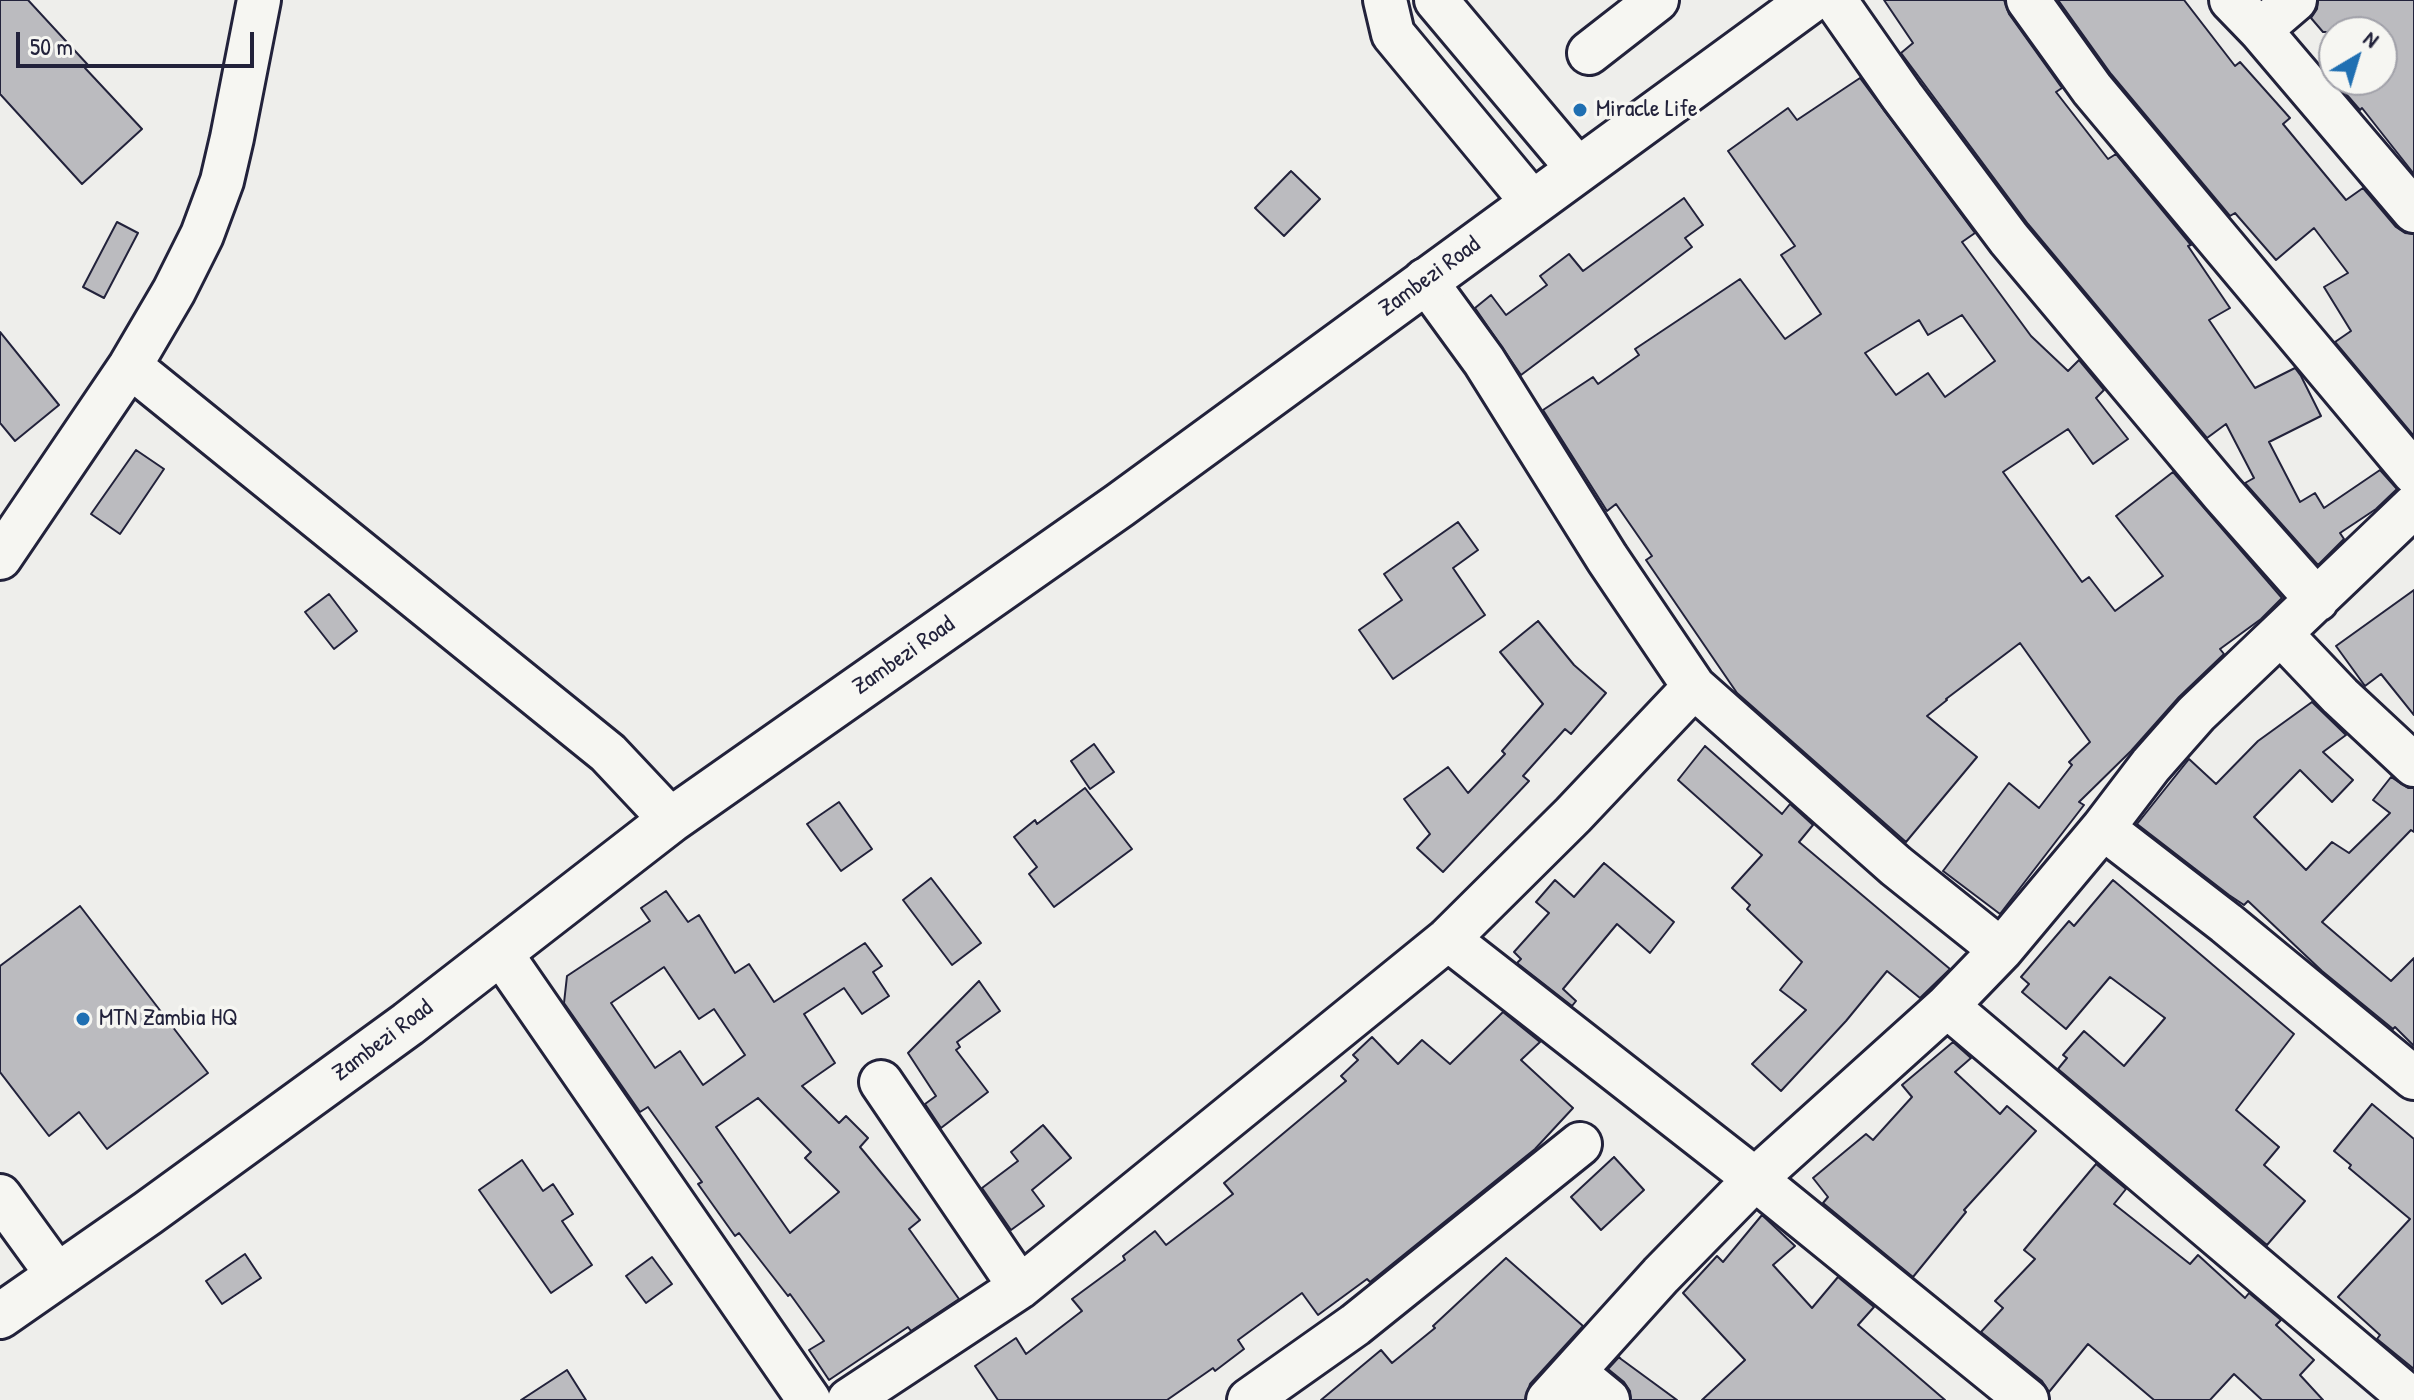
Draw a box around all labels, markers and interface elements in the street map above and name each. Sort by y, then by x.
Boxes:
scale bar [20,16,258,66]
north arrow [2318,16,2398,96]
text: N [2358,23,2385,54]
text: 50 m [30,30,73,62]
place label: Miracle Life [1596,96,1698,124]
marker: Miracle Life [1571,101,1589,119]
street label: Zambezi Road [1374,231,1486,323]
street label: Zambezi Road [847,610,961,702]
street label: Zambezi Road [327,994,439,1088]
place label: MTN Zambia HQ [99,1005,238,1033]
marker: MTN Zambia HQ [74,1010,92,1028]

